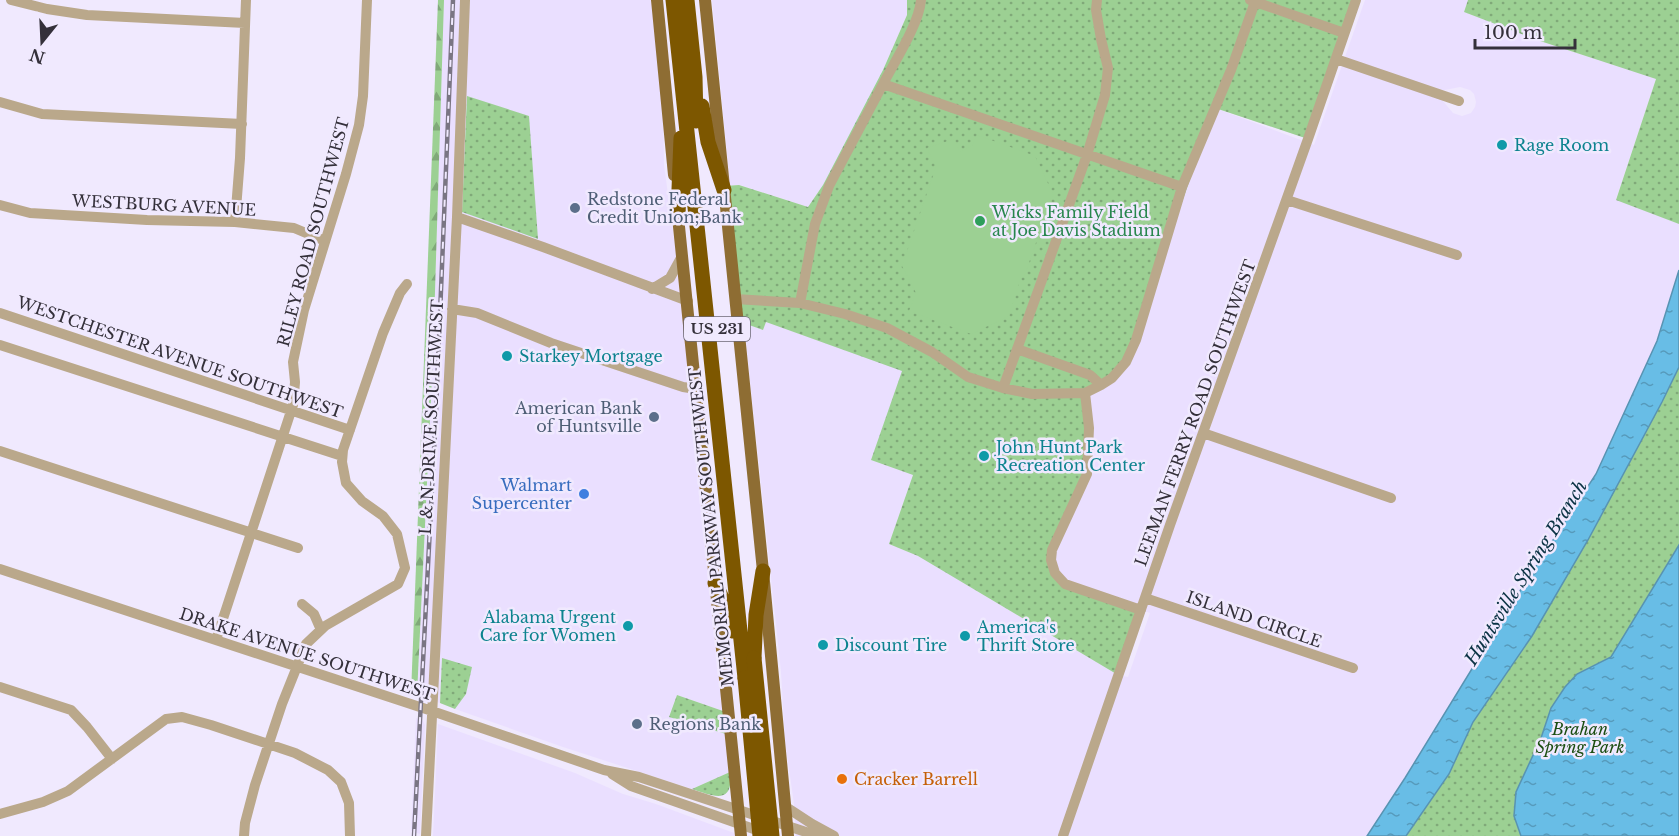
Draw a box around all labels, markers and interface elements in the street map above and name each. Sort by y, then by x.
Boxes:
north arrow [12,12,72,72]
scale bar [1475,12,1576,50]
text: 100 m [1484,22,1542,44]
text: N [27,44,48,68]
street label: RILEY ROAD SOUTHWEST [273,115,353,349]
place label: Rage Room [1514,135,1609,155]
marker: Rage Room [1495,138,1509,152]
place label: Redstone Federal Credit Union;Bank [587,189,742,227]
street label: WESTBURG AVENUE [70,190,257,220]
marker: Redstone Federal Credit Union;Bank [568,201,582,215]
place label: Wicks Family Field at Joe Davis Stadium [991,202,1161,240]
marker: Wicks Family Field at Joe Davis Stadium [973,214,987,228]
street label: LEEMAN FERRY ROAD SOUTHWEST [1130,257,1260,569]
street label: WESTCHESTER AVENUE SOUTHWEST [14,291,346,422]
street label: L & N DRIVE SOUTHWEST [415,299,447,535]
road number: US 231 [684,317,750,341]
place label: Starkey Mortgage [519,346,663,366]
marker: Starkey Mortgage [500,349,514,363]
street label: MEMORIAL PARKWAY SOUTHWEST [684,366,738,688]
place label: American Bank of Huntsville [514,398,642,436]
marker: American Bank of Huntsville [647,410,661,424]
place label: John Hunt Park Recreation Center [994,437,1146,475]
marker: John Hunt Park Recreation Center [977,449,991,463]
place label: Walmart Supercenter [472,475,572,513]
water label: Huntsville Spring Branch [1459,476,1592,670]
marker: Walmart Supercenter [577,487,591,501]
street label: ISLAND CIRCLE [1184,586,1324,652]
street label: DRAKE AVENUE SOUTHWEST [177,603,437,705]
place label: Alabama Urgent Care for Women [480,607,616,645]
place label: America's Thrift Store [976,617,1075,655]
marker: Alabama Urgent Care for Women [621,619,635,633]
marker: America's Thrift Store [958,629,972,643]
place label: Discount Tire [835,635,947,655]
marker: Discount Tire [816,638,830,652]
place label: Regions Bank [649,714,761,734]
marker: Regions Bank [630,717,644,731]
park label: Brahan Spring Park [1535,719,1625,757]
place label: Cracker Barrell [854,769,978,789]
marker: Cracker Barrell [835,772,849,786]

